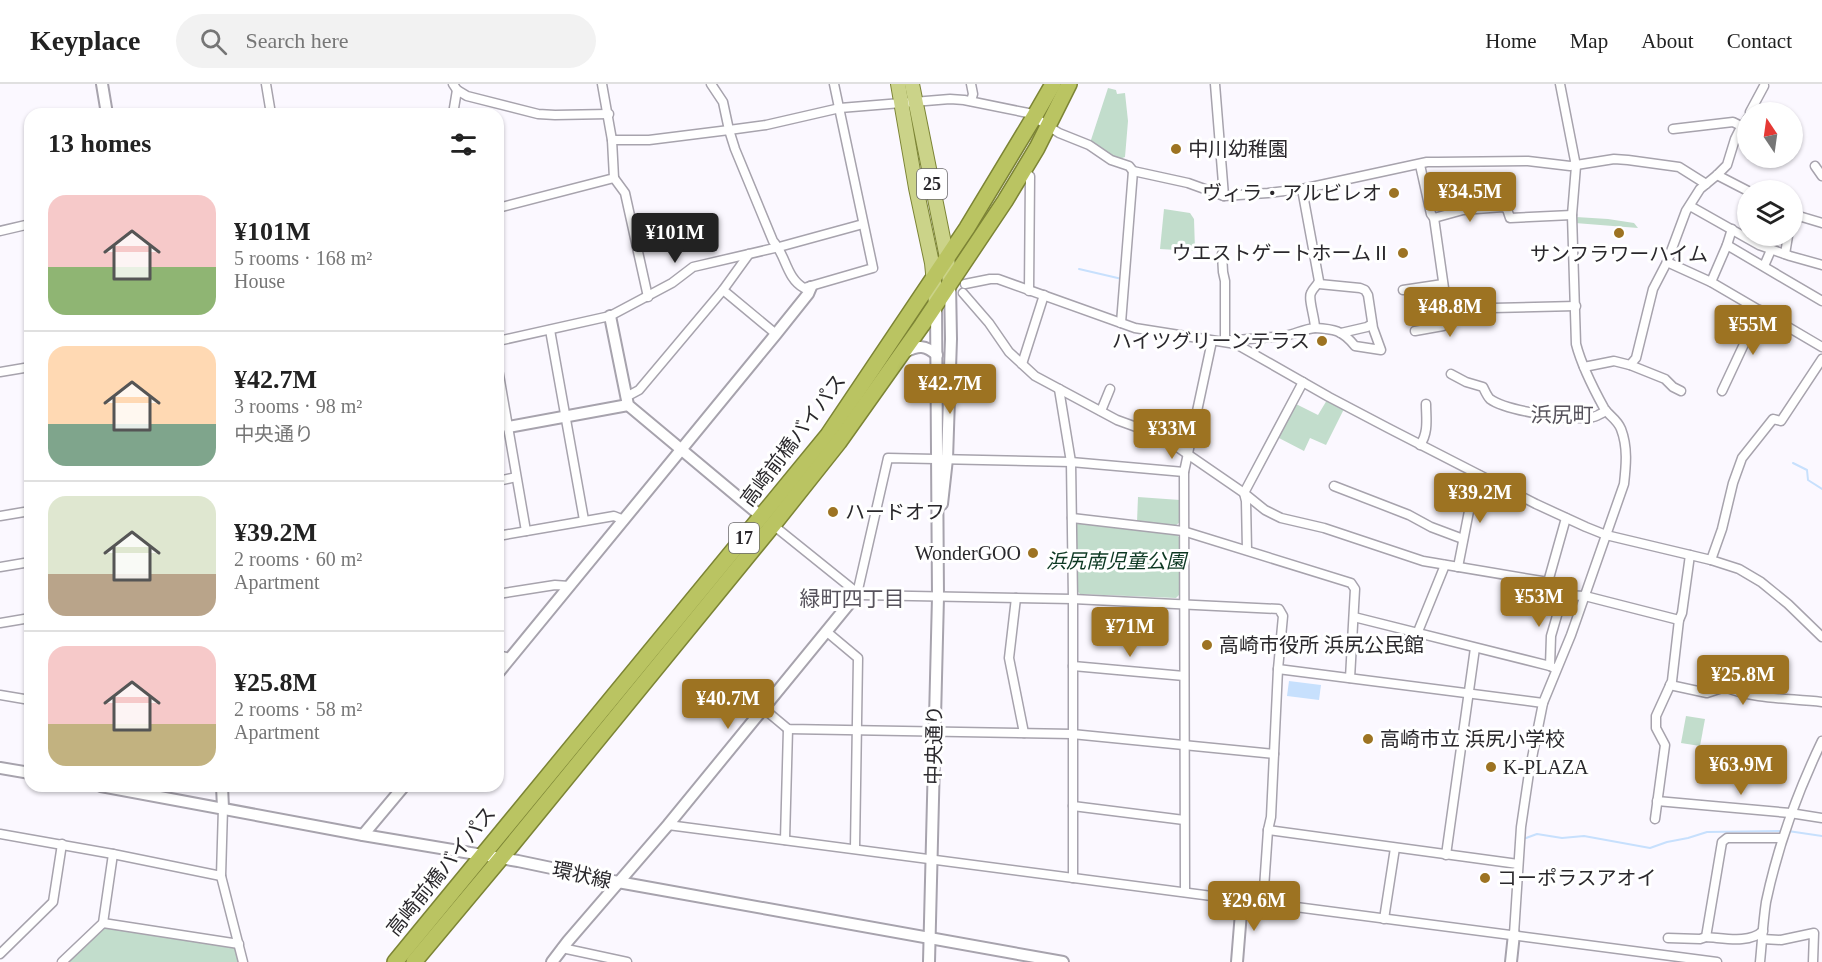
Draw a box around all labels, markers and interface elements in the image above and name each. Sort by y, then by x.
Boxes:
search box [176,14,596,68]
text: Keyplace [30,25,140,56]
icon: search [197,25,230,58]
text: Search here [245,28,349,53]
text: Home [1485,29,1537,53]
text: Map [1570,29,1608,53]
text: About [1641,29,1694,53]
text: Contact [1727,29,1792,53]
north arrow [1737,102,1803,168]
map controls [1737,102,1803,246]
icon: filters [447,128,480,161]
text: 13 homes [48,129,151,158]
place label: 中川幼稚園 [1188,138,1288,160]
marker: 中川幼稚園 [1169,142,1183,156]
road number: 25 [917,169,947,199]
pin: ¥34.5M [1421,172,1519,223]
text: ¥34.5M [1438,180,1502,202]
button: layers [1737,180,1803,246]
place label: ヴィラ・アルビレオ [1202,182,1382,204]
marker: ヴィラ・アルビレオ [1387,186,1401,200]
pin: ¥101M [633,213,717,264]
text: ¥101M [234,217,311,246]
icon: home [96,219,168,291]
text: ¥101M [646,221,704,243]
marker: サンフラワーハイム [1612,226,1626,240]
place label: ウエストゲートホームⅡ [1172,242,1391,264]
place label: サンフラワーハイム [1530,243,1708,265]
marker: ウエストゲートホームⅡ [1396,246,1410,260]
text: 5 rooms · 168 m² [234,247,372,269]
text: House [234,270,285,292]
pin: ¥48.8M [1401,287,1499,338]
text: ¥48.8M [1418,295,1482,317]
pin: ¥55M [1717,305,1789,356]
text: ¥55M [1729,313,1777,335]
place label: ハイツグリーンテラス [1112,330,1310,352]
marker: ハイツグリーンテラス [1315,334,1329,348]
pin: ¥42.7M [901,364,999,415]
text: ¥42.7M [234,365,317,394]
icon: home [96,370,168,442]
street label: 高崎前橋バイパス [736,370,850,510]
text: ¥42.7M [918,372,982,394]
text: 3 rooms · 98 m² [234,395,362,417]
district label: 浜尻町 [1531,403,1594,427]
pin: ¥33M [1136,409,1208,460]
text: ¥33M [1148,417,1196,439]
text: 中央通り [234,423,314,445]
pin: ¥39.2M [1431,473,1529,524]
text: ¥39.2M [1448,481,1512,503]
place label: ハードオフ [845,501,945,523]
marker: ハードオフ [826,505,840,519]
text: ¥39.2M [234,518,317,547]
icon: home [96,520,168,592]
road number: 17 [729,523,759,553]
place label: WonderGOO [915,542,1021,564]
marker: WonderGOO [1026,546,1040,560]
text: 2 rooms · 60 m² [234,548,362,570]
park label: 浜尻南児童公園 [1046,550,1189,572]
text: Apartment [234,571,320,593]
pin: ¥53M [1503,577,1575,628]
text: ¥53M [1515,585,1563,607]
district label: 緑町四丁目 [800,587,905,611]
pin: ¥71M [1094,607,1166,658]
text: ¥71M [1106,615,1154,637]
place label: 高崎市役所 浜尻公民館 [1219,634,1424,656]
marker: 高崎市役所 浜尻公民館 [1200,638,1214,652]
pin: ¥25.8M [1694,655,1792,706]
text: ¥25.8M [1711,663,1775,685]
text: ¥25.8M [234,668,317,697]
icon: home [96,670,168,742]
pin: ¥40.7M [679,679,777,730]
text: ¥40.7M [696,687,760,709]
text: 2 rooms · 58 m² [234,698,362,720]
street label: 中央通り [922,705,946,785]
text: Apartment [234,721,320,743]
place label: 高崎市立 浜尻小学校 [1380,728,1565,750]
marker: 高崎市立 浜尻小学校 [1361,732,1375,746]
pin: ¥63.9M [1692,745,1790,796]
text: ¥63.9M [1709,753,1773,775]
place label: K-PLAZA [1503,756,1589,778]
marker: K-PLAZA [1484,760,1498,774]
street label: 高崎前橋バイパス [382,802,500,940]
street label: 環状線 [550,858,614,892]
place label: コーポラスアオイ [1497,867,1657,889]
marker: コーポラスアオイ [1478,871,1492,885]
pin: ¥29.6M [1205,881,1303,932]
text: ¥29.6M [1222,889,1286,911]

